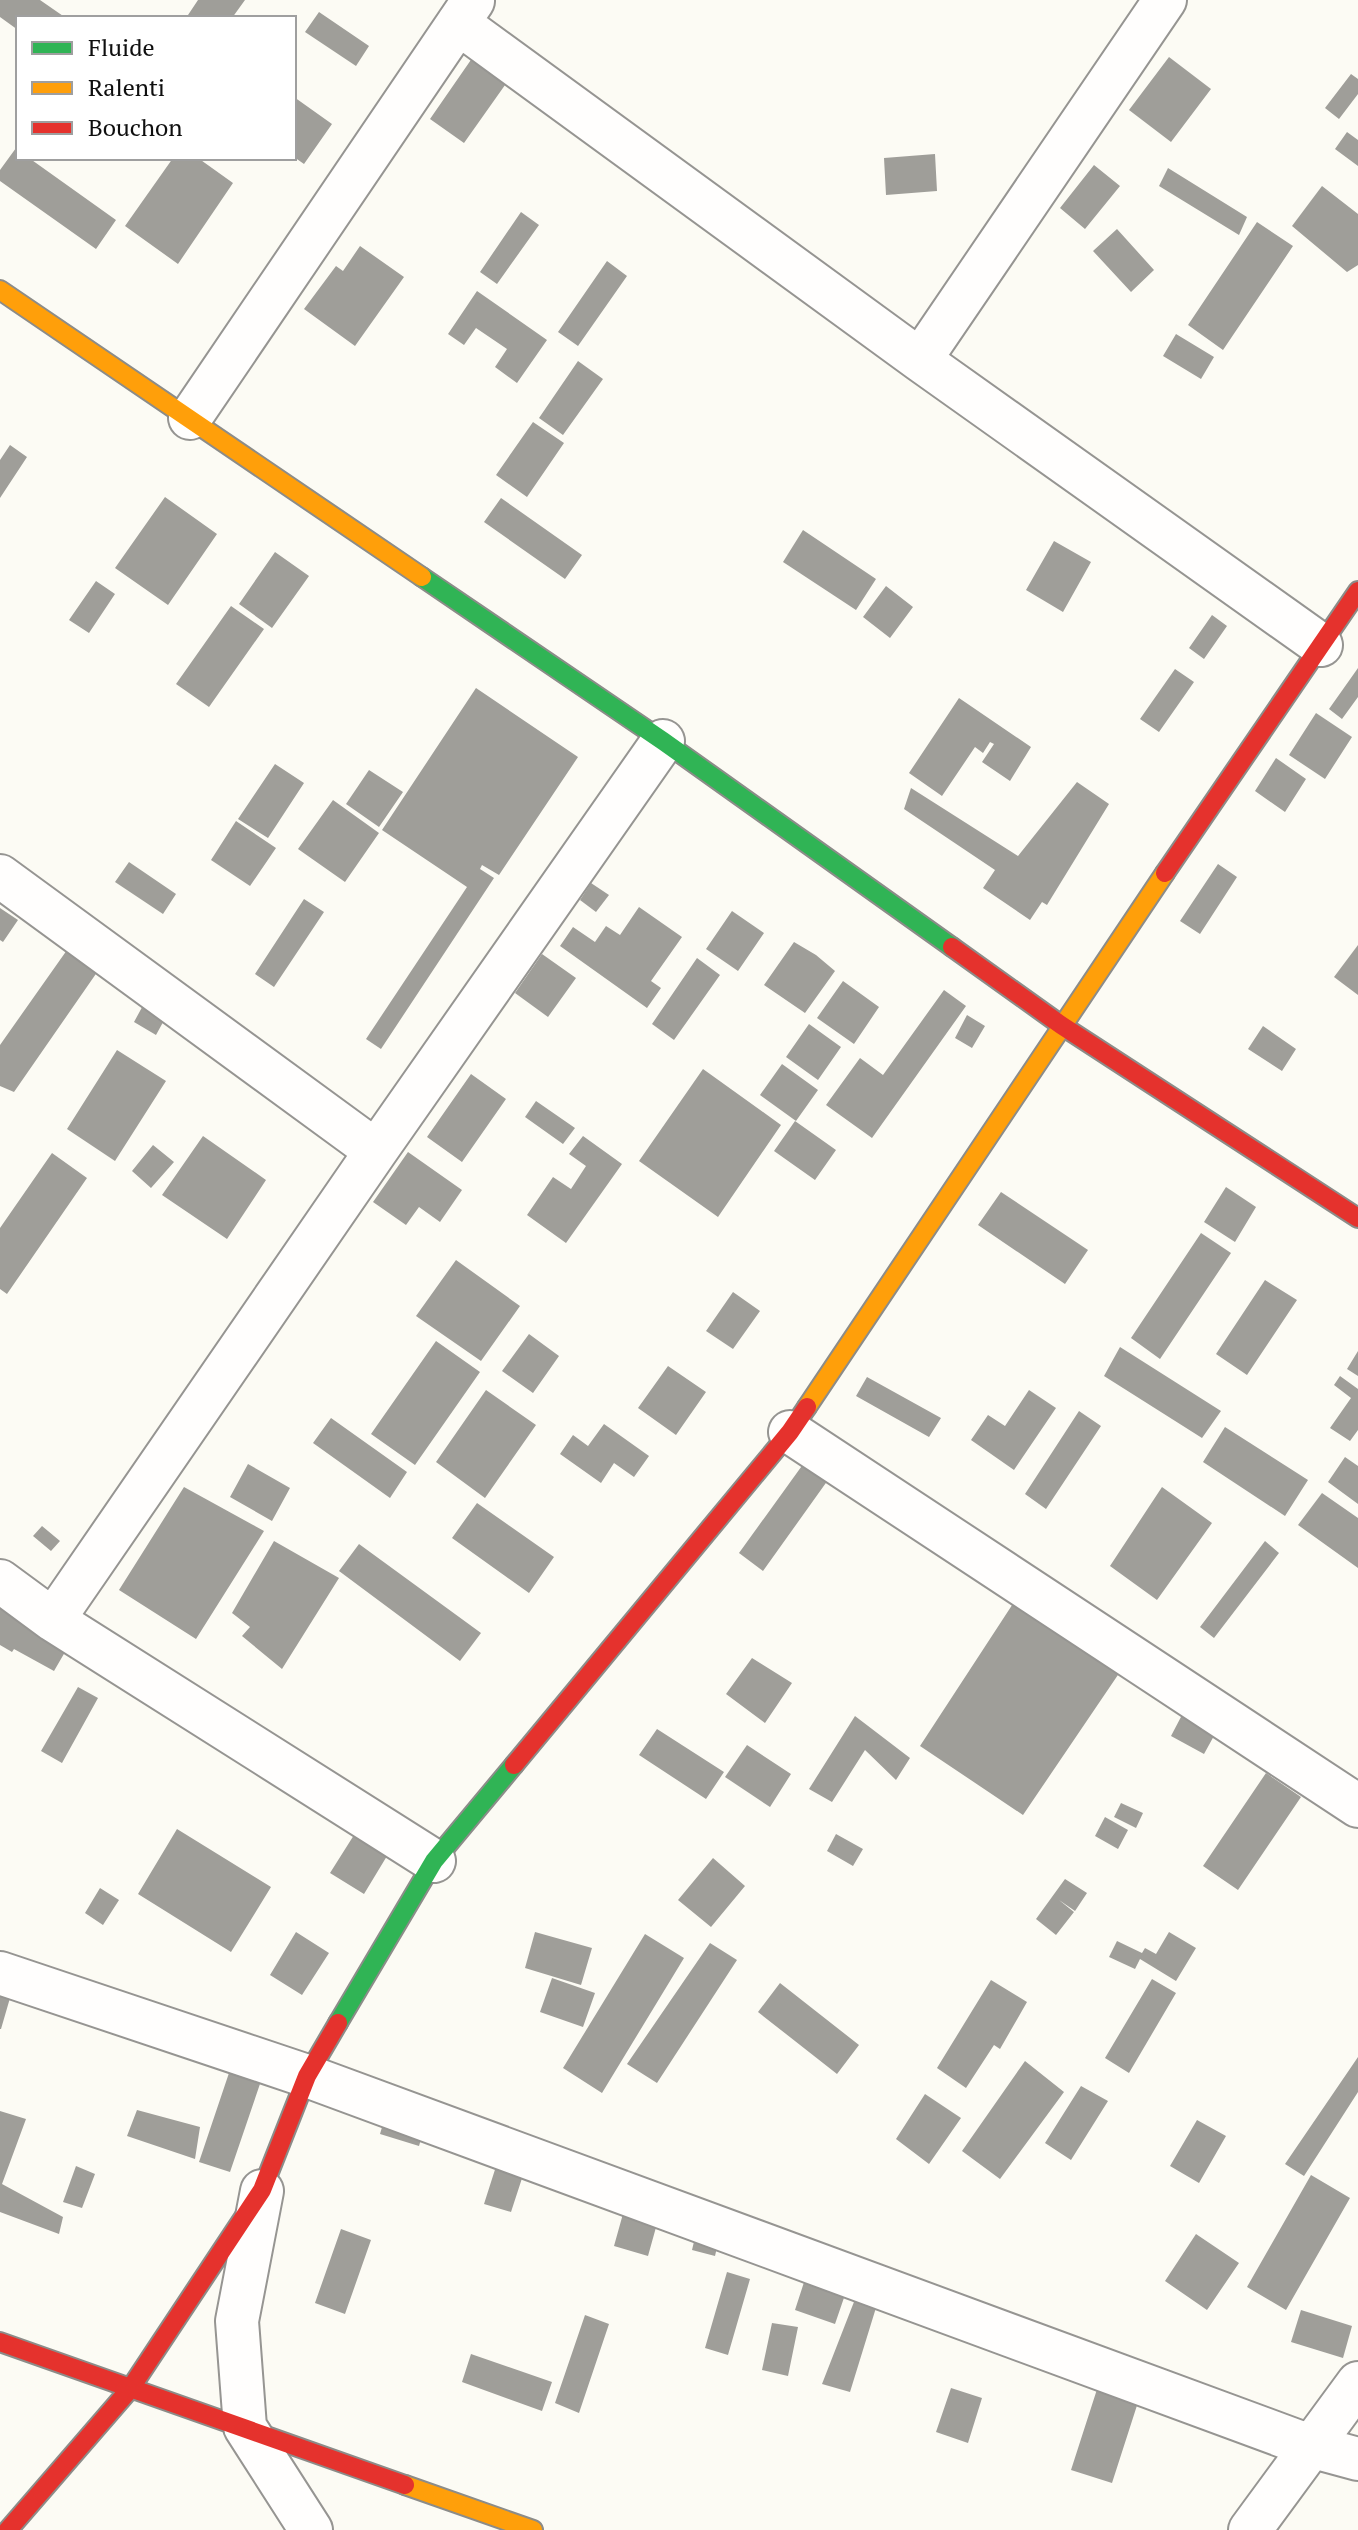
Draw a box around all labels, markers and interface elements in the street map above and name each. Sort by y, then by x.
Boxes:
legend [16,16,296,160]
text: Fluide [88,31,155,63]
text: Ralenti [88,71,165,103]
text: Bouchon [88,111,183,143]

